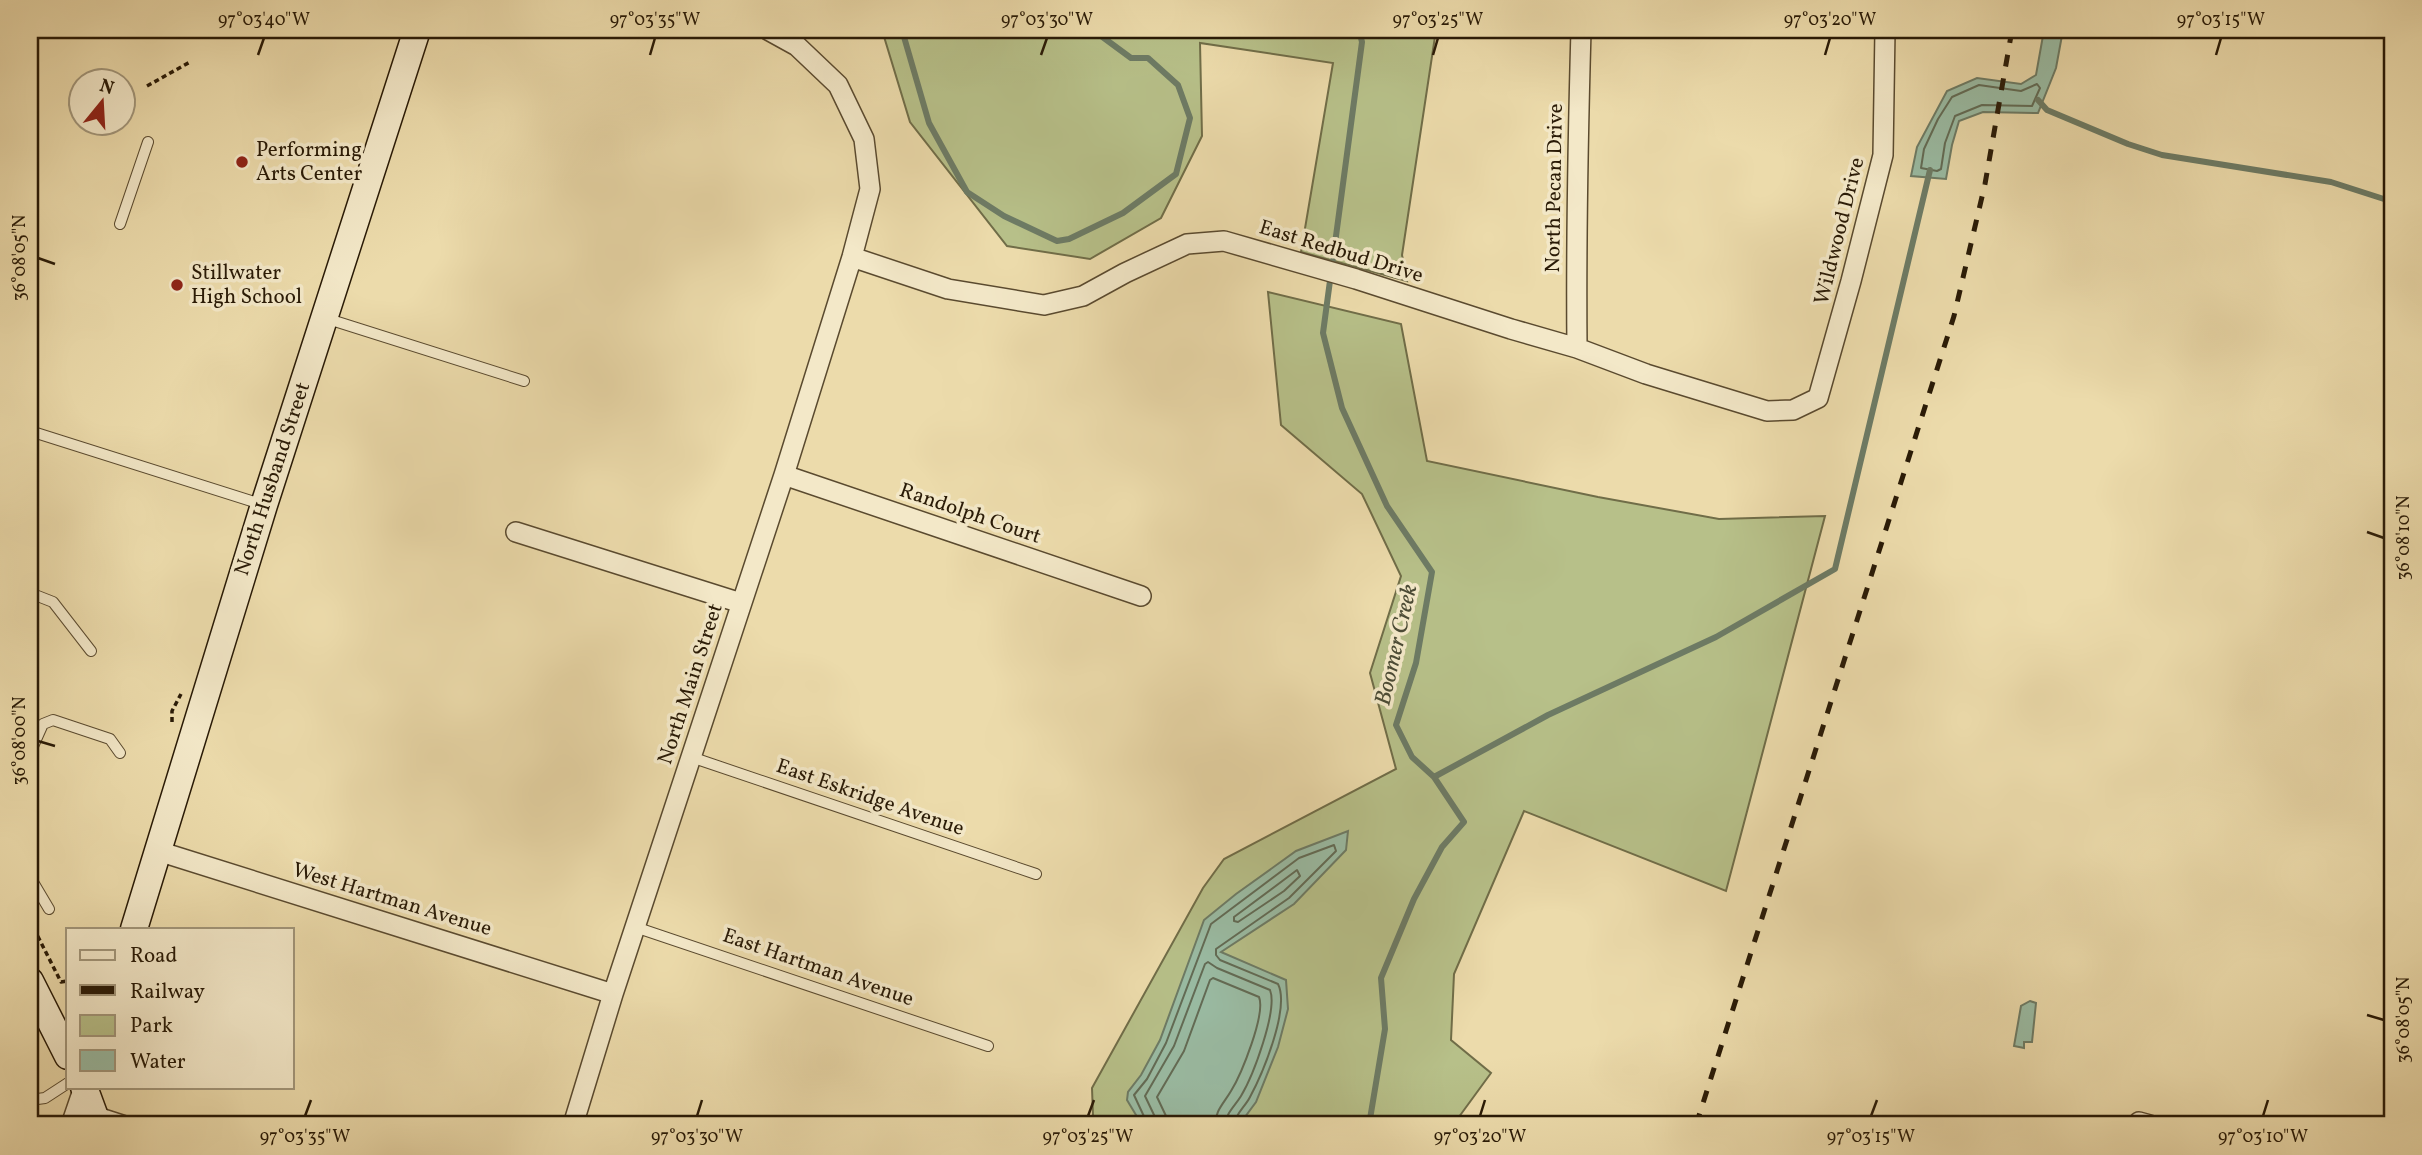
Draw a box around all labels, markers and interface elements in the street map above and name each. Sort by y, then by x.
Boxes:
text: 97°03'40"W [218,8,310,33]
text: 97°03'35"W [610,8,700,33]
text: 97°03'30"W [1001,8,1093,33]
text: 97°03'25"W [1393,8,1483,33]
text: 97°03'20"W [1784,8,1876,33]
text: 97°03'15"W [2177,8,2265,33]
north arrow [66,66,136,136]
text: N [96,73,117,102]
street label: North Pecan Drive [1539,103,1571,273]
place label: Performing Arts Center [256,136,362,189]
marker: Performing Arts Center [234,154,250,170]
street label: Wildwood Drive [1808,154,1872,308]
street label: East Redbud Drive [1255,213,1427,291]
text: 36°08'05"N [8,215,33,301]
place label: Stillwater High School [191,259,302,312]
marker: Stillwater High School [169,277,185,293]
street label: North Husband Street [228,379,318,579]
street label: Randolph Court [895,476,1045,552]
text: 36°08'10"N [2392,495,2417,581]
water label: Boomer Creek [1368,581,1427,709]
street label: North Main Street [651,600,731,768]
text: 36°08'00"N [8,696,33,786]
street label: East Eskridge Avenue [772,752,968,844]
street label: West Hartman Avenue [289,856,495,944]
street label: East Hartman Avenue [718,922,918,1014]
legend [66,928,294,1088]
text: Road [130,942,177,971]
text: 36°08'05"N [2392,977,2417,1063]
text: Railway [130,978,206,1007]
text: Park [130,1012,173,1041]
text: Water [130,1048,186,1077]
text: 97°03'35"W [260,1125,350,1150]
text: 97°03'30"W [651,1125,743,1150]
text: 97°03'25"W [1043,1125,1133,1150]
text: 97°03'20"W [1434,1125,1526,1150]
text: 97°03'15"W [1827,1125,1915,1150]
text: 97°03'10"W [2218,1125,2308,1150]

